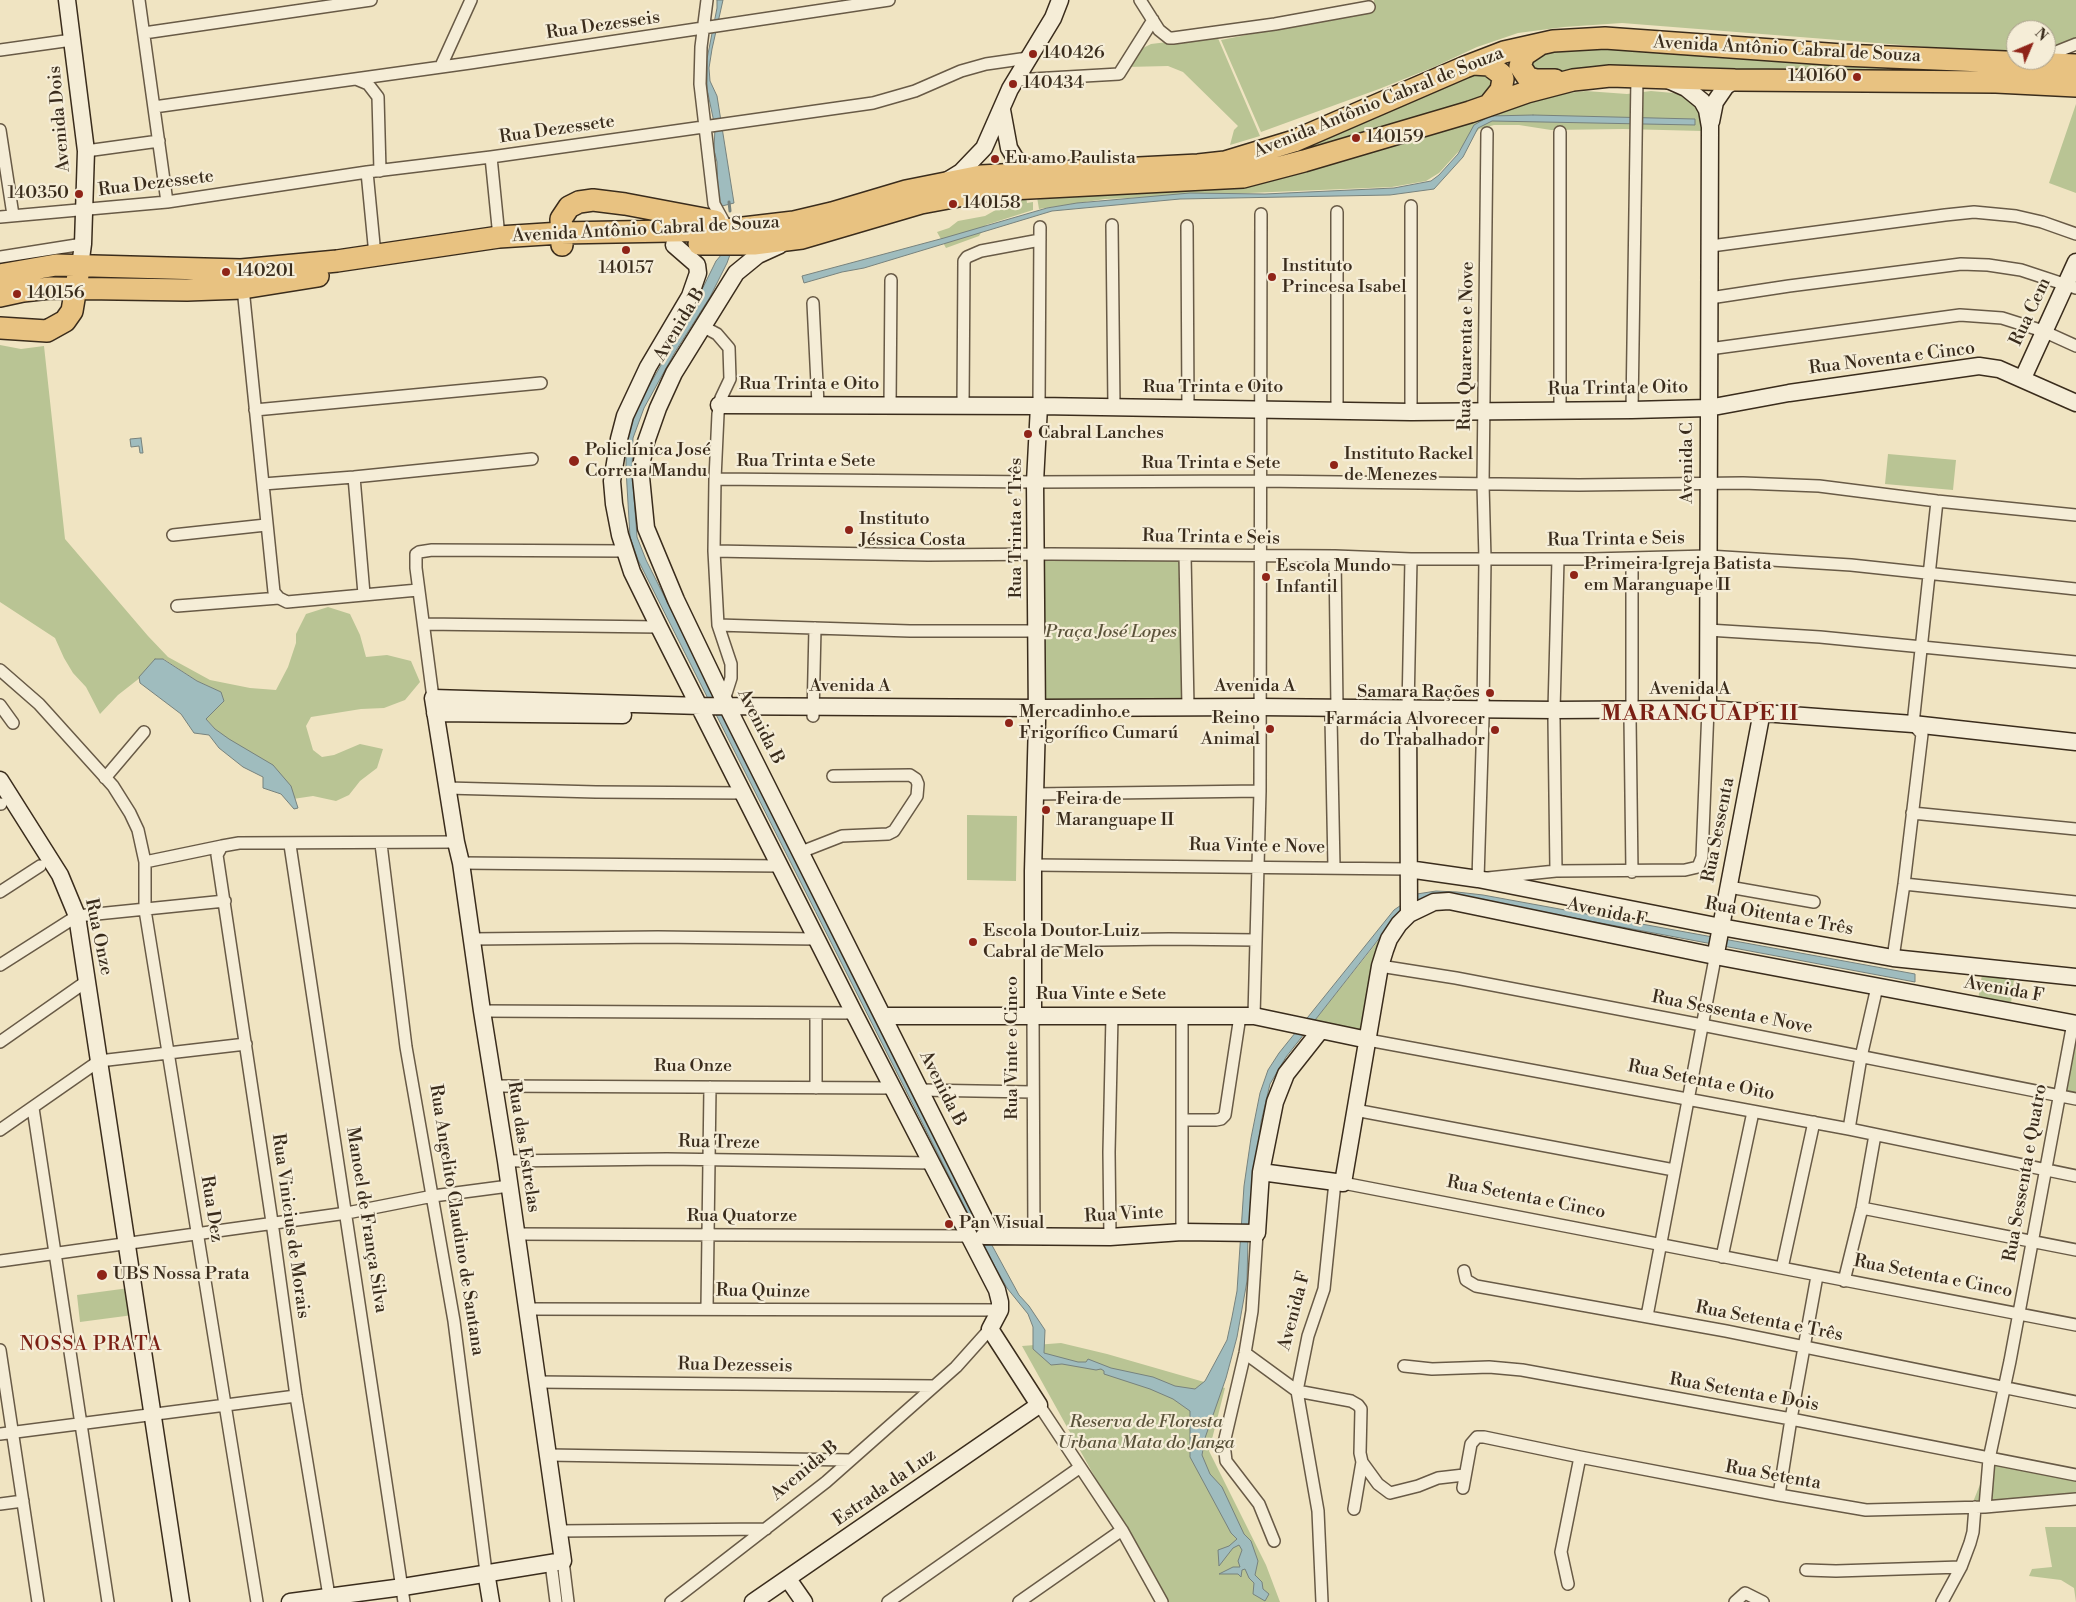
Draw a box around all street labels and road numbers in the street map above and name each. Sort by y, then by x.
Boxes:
street label: Rua Dezesseis [545,7,661,45]
street label: Avenida Antônio Cabral de Souza [1653,32,1921,68]
street label: Avenida Antônio Cabral de Souza [1251,43,1507,163]
street label: Avenida Dois [45,65,75,173]
street label: Rua Dezessete [498,111,616,149]
street label: Rua Dezessete [97,166,215,202]
street label: Avenida Antônio Cabral de Souza [512,212,780,248]
street label: Rua Quarenta e Nove [1455,261,1479,431]
street label: Rua Cem [2006,274,2056,350]
street label: Avenida B [650,284,710,366]
street label: Rua Noventa e Cinco [1808,338,1976,380]
street label: Rua Trinta e Oito [739,374,879,396]
street label: Rua Trinta e Oito [1143,377,1283,399]
street label: Rua Trinta e Oito [1548,377,1688,401]
street label: Avenida C [1677,422,1699,504]
street label: Rua Trinta e Sete [736,451,876,473]
street label: Rua Trinta e Sete [1141,453,1281,475]
street label: Rua Trinta e Três [1006,458,1028,598]
street label: Rua Trinta e Seis [1142,526,1280,550]
street label: Rua Trinta e Seis [1547,528,1685,552]
street label: Avenida A [809,676,891,698]
street label: Avenida A [1214,676,1296,698]
street label: Avenida A [1649,679,1731,701]
street label: Avenida B [732,686,788,768]
street label: Rua Sessenta [1698,776,1740,884]
street label: Rua Vinte e Nove [1189,835,1325,859]
street label: Rua Oitenta e Três [1703,893,1855,941]
street label: Avenida F [1565,894,1649,932]
street label: Rua Onze [79,897,117,977]
street label: Avenida F [1962,972,2046,1008]
street label: Rua Vinte e Cinco [1002,976,1024,1120]
street label: Rua Vinte e Sete [1036,984,1166,1006]
street label: Rua Sessenta e Nove [1650,987,1814,1039]
street label: Avenida B [914,1048,970,1130]
street label: Rua Onze [654,1056,732,1078]
street label: Rua Setenta e Oito [1626,1056,1776,1106]
street label: Rua das Estrelas [502,1080,544,1214]
street label: Rua Sessenta e Quatro [2000,1082,2052,1264]
street label: Rua Angelito Claudino de Santana [424,1083,488,1357]
street label: Manoel de França Silva [341,1126,391,1314]
street label: Rua Treze [678,1131,760,1155]
street label: Rua Vinicius de Morais [266,1132,314,1320]
street label: Rua Setenta e Cinco [1445,1172,1607,1224]
street label: Rua Dez [195,1174,227,1244]
street label: Rua Vinte [1084,1202,1164,1228]
street label: Rua Quatorze [687,1206,797,1228]
street label: Rua Setenta e Cinco [1852,1251,2014,1303]
street label: Avenida F [1274,1269,1316,1353]
street label: Rua Quinze [716,1280,810,1304]
street label: Rua Setenta e Três [1693,1297,1845,1347]
street label: Rua Dezesseis [677,1354,793,1378]
street label: Rua Setenta e Dois [1668,1369,1820,1417]
street label: Avenida B [767,1436,843,1506]
street label: Estrada da Luz [829,1445,941,1531]
street label: Rua Setenta [1723,1457,1823,1495]

